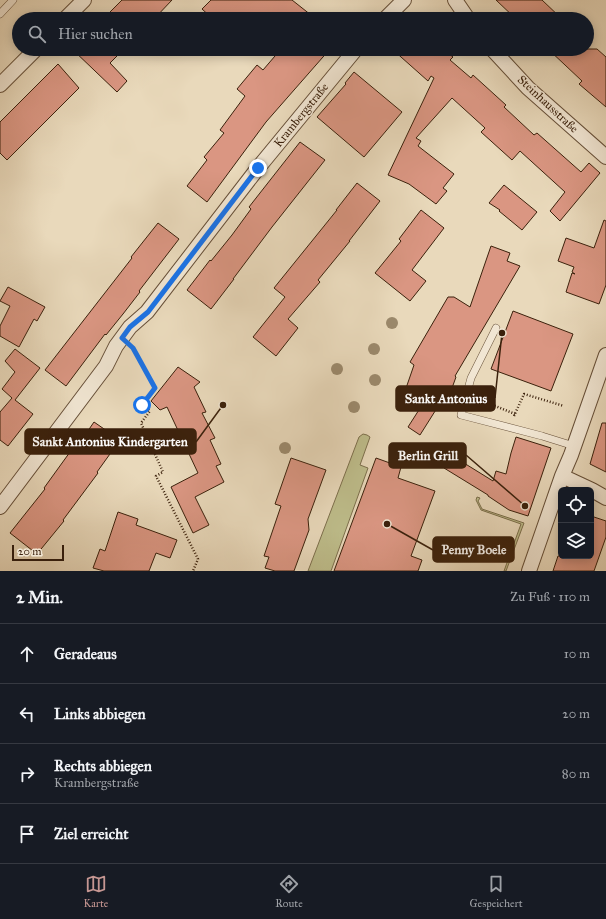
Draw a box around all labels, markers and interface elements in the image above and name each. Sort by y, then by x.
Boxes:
search box [12,12,594,56]
icon: search [26,23,48,45]
text: Hier suchen [58,25,133,43]
street label: Steinhausstraße [515,72,581,136]
street label: Krambergstraße [271,80,332,151]
route end [249,159,267,177]
callout: Sankt Antonius [396,386,495,411]
text: Sankt Antonius [405,391,488,407]
route start [133,396,151,414]
callout: Sankt Antonius Kindergarten [25,429,196,454]
text: Sankt Antonius Kindergarten [32,434,188,450]
callout: Berlin Grill [389,443,466,468]
text: Berlin Grill [398,448,459,464]
map controls [558,487,594,559]
button: locate [558,487,594,523]
button: layers [558,523,594,559]
callout: Penny Boele [433,537,514,562]
text: Penny Boele [442,542,507,558]
scale bar [12,543,64,562]
text: 20 m [18,545,41,558]
text: 2 Min. [16,587,63,608]
text: Zu Fuß · 110 m [510,589,590,605]
icon: ahead [16,643,38,665]
text: Geradeaus [54,645,117,663]
text: 10 m [564,646,590,662]
icon: left [16,703,38,725]
text: Links abbiegen [54,705,146,723]
text: 20 m [562,706,590,722]
text: Rechts abbiegen [54,757,152,775]
icon: right [16,763,38,785]
text: 80 m [562,766,590,782]
text: Krambergstraße [54,775,139,791]
icon: arrive [16,823,38,845]
text: Ziel erreicht [54,825,129,843]
tab: Karte [83,873,108,910]
tab: Route [275,873,303,910]
tab: Gespeichert [470,873,523,910]

